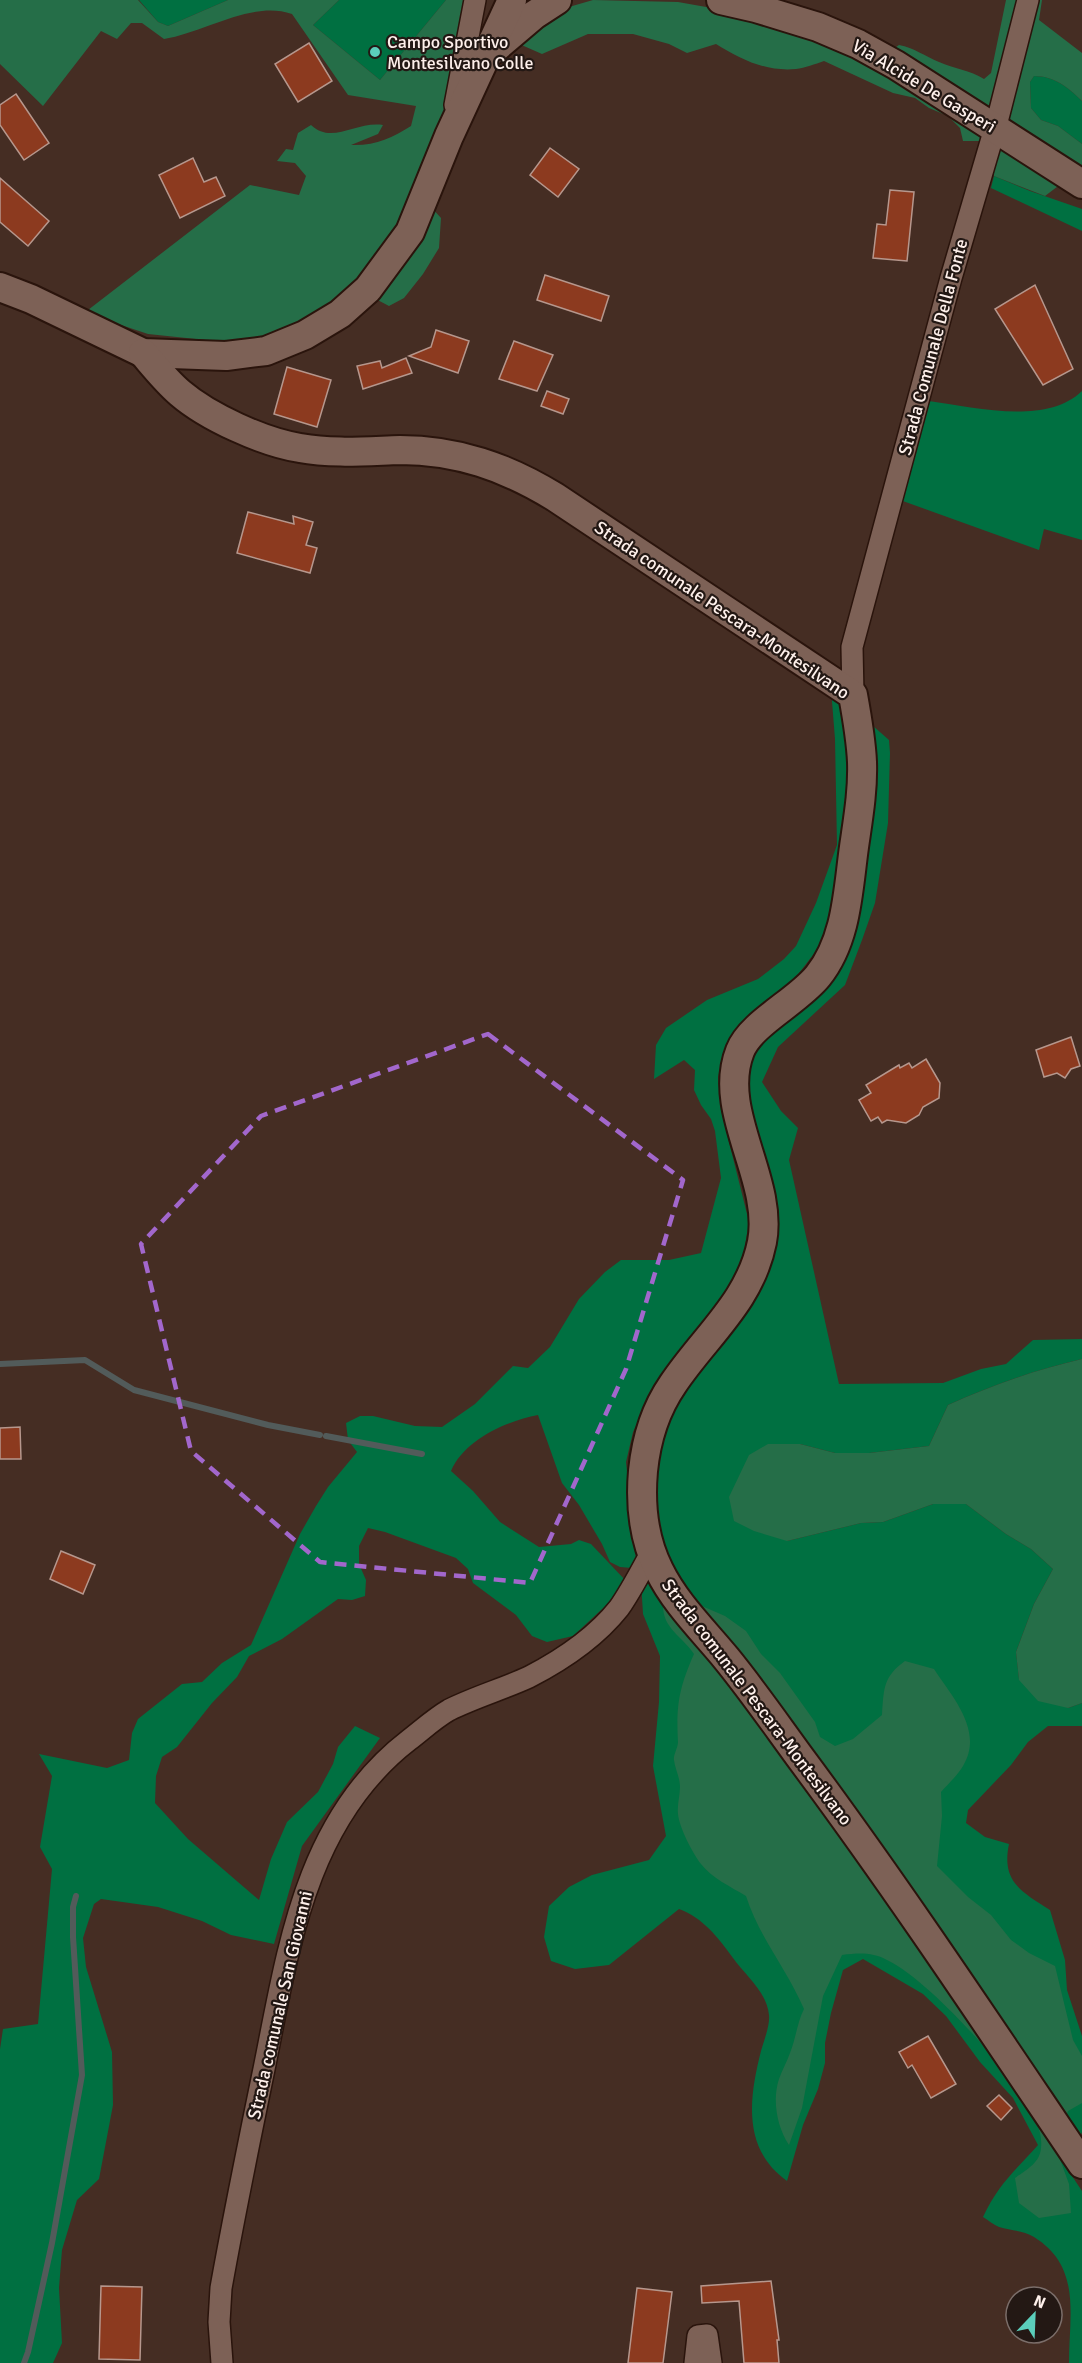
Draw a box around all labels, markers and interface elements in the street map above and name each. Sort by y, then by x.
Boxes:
place label: Campo Sportivo Montesilvano Colle [387,31,533,74]
street label: Via Alcide De Gasperi [848,34,1000,138]
marker: Campo Sportivo Montesilvano Colle [368,45,382,59]
street label: Strada Comunale Della Fonte [893,236,973,458]
street label: Strada comunale Pescara-Montesilvano [590,516,854,704]
street label: Strada comunale Pescara-Montesilvano [657,1574,857,1830]
street label: Strada comunale San Giovanni [243,1889,317,2121]
north arrow [1004,2285,1064,2345]
text: N [1030,2291,1049,2313]

